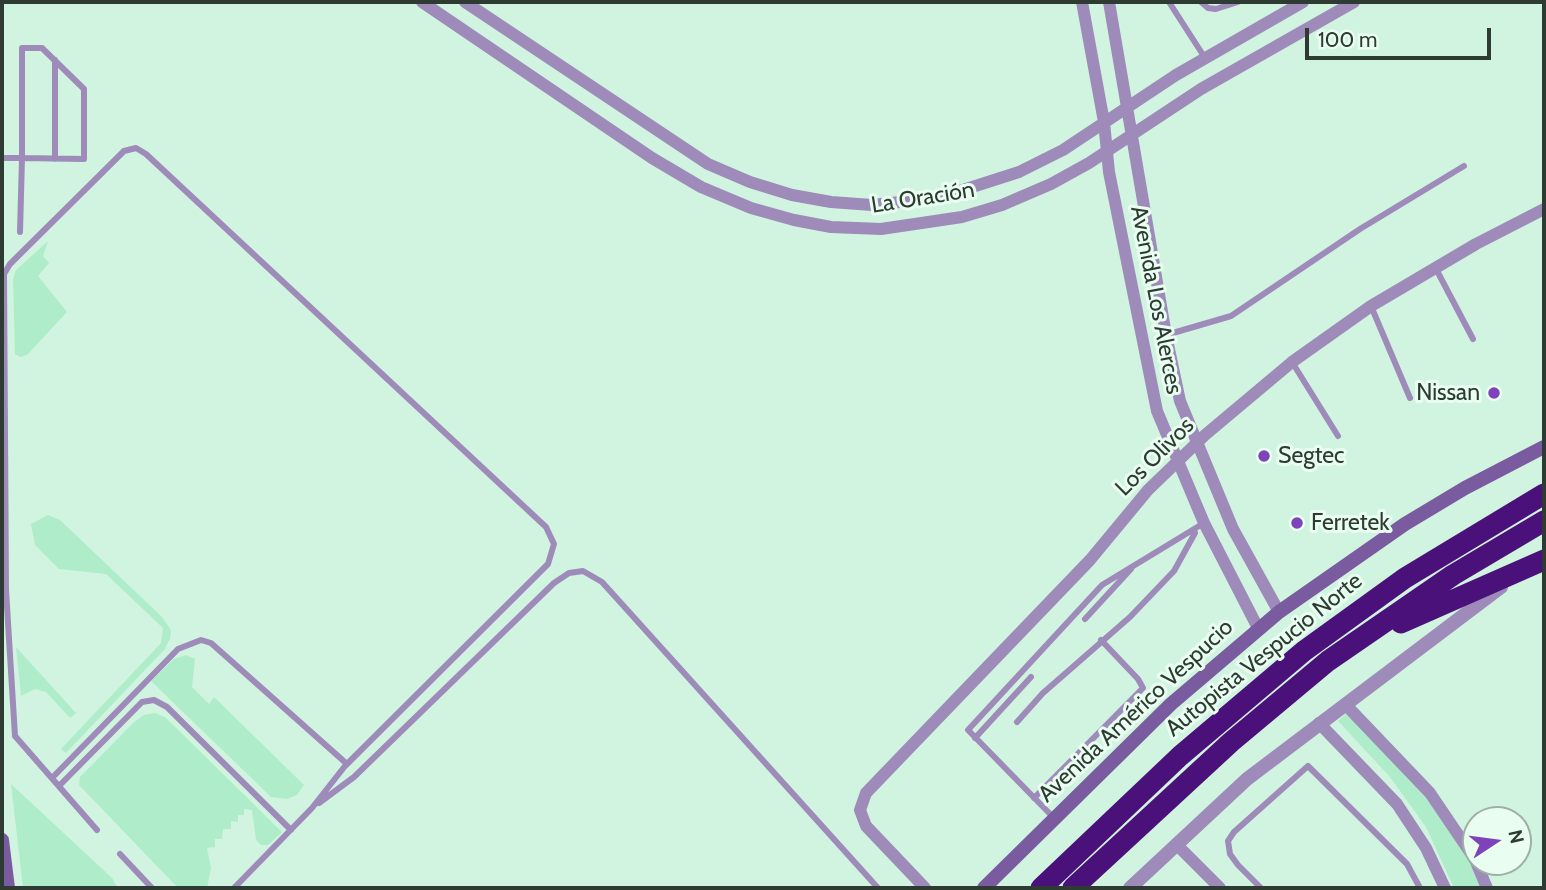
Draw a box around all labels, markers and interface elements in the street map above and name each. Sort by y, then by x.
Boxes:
scale bar [1308,14,1494,58]
text: 100 m [1318,27,1377,52]
street label: La Oración [869,176,977,220]
street label: Avenida Los Alerces [1124,204,1188,396]
place label: Nissan [1416,379,1480,407]
marker: Nissan [1486,385,1502,401]
street label: Los Olivos [1110,412,1200,502]
place label: Segtec [1278,442,1345,470]
marker: Segtec [1256,448,1272,464]
place label: Ferretek [1311,509,1390,537]
marker: Ferretek [1289,515,1305,531]
street label: Autopista Vespucio Norte [1160,567,1368,743]
street label: Avenida Américo Vespucio [1033,614,1239,808]
north arrow [1462,806,1532,876]
text: N [1503,827,1529,846]

